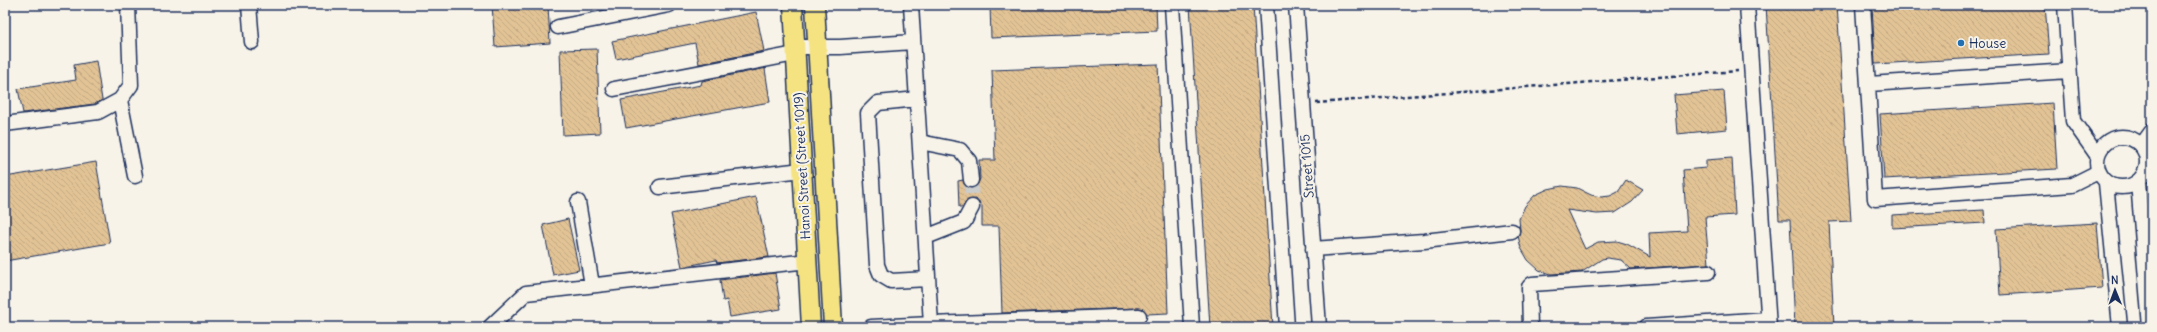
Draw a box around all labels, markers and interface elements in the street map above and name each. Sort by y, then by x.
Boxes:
place label: House [1969,35,2006,52]
marker: House [1956,38,1966,48]
street label: Hanoi Street (Street 1019) [790,92,814,240]
street label: Street 1015 [1296,133,1318,199]
north arrow [2095,270,2135,310]
text: N [2111,273,2119,287]

